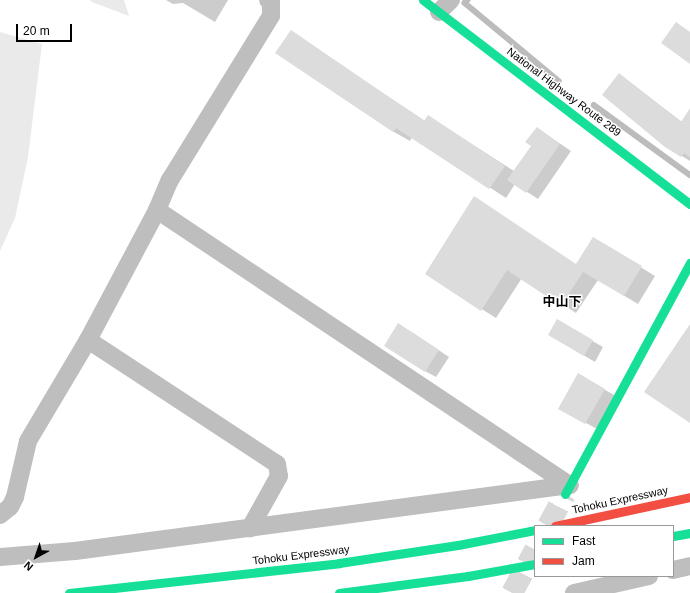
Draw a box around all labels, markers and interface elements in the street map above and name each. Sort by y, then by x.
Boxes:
scale bar [18,16,74,42]
text: 20 m [23,24,50,38]
street label: National Highway Route 289 [504,45,624,139]
district label: 中山下 [543,294,581,310]
street label: Tohoku Expressway [571,483,669,517]
legend [534,525,674,577]
text: Fast [572,534,595,548]
north arrow [16,537,56,577]
street label: Tohoku Expressway [252,542,350,568]
text: Jam [572,554,595,568]
text: N [21,559,35,573]

